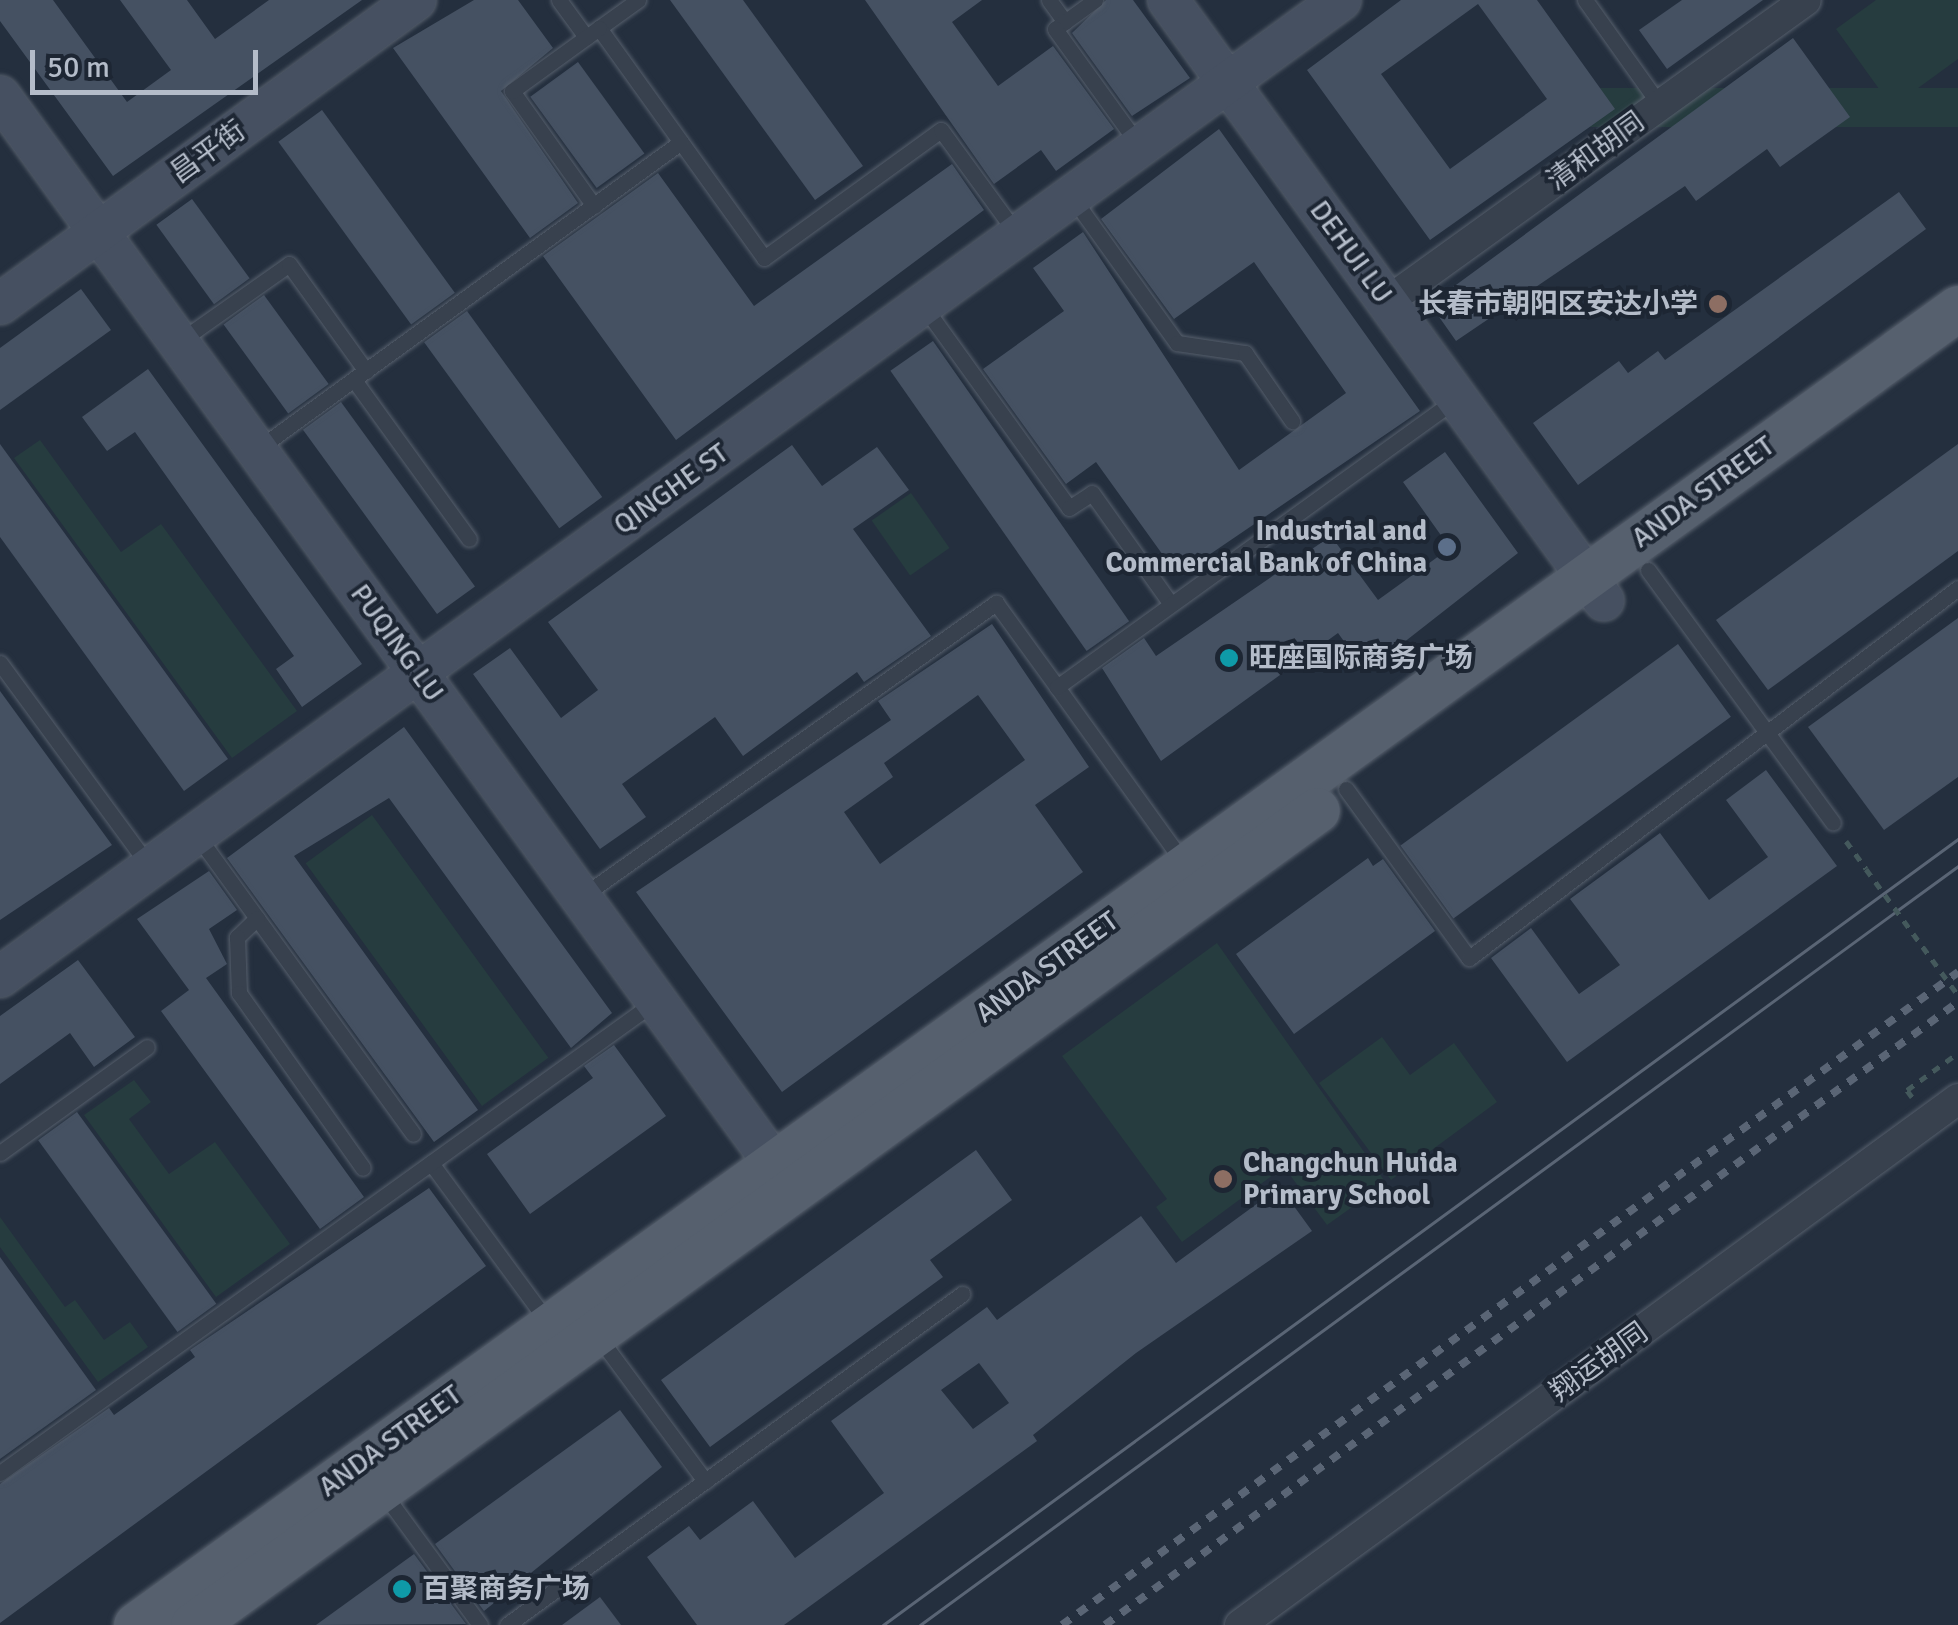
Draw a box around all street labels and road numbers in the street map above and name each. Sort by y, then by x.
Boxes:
street label: 清和胡同 [1541,104,1651,198]
street label: 昌平街 [164,114,252,190]
street label: DEHUI LU [1303,194,1399,310]
street label: ANDA STREET [1625,429,1781,555]
street label: QINGHE ST [607,436,735,542]
street label: PUQING LU [343,578,451,708]
street label: ANDA STREET [969,904,1125,1030]
street label: 翔运胡同 [1544,1315,1654,1409]
street label: ANDA STREET [312,1378,468,1504]

